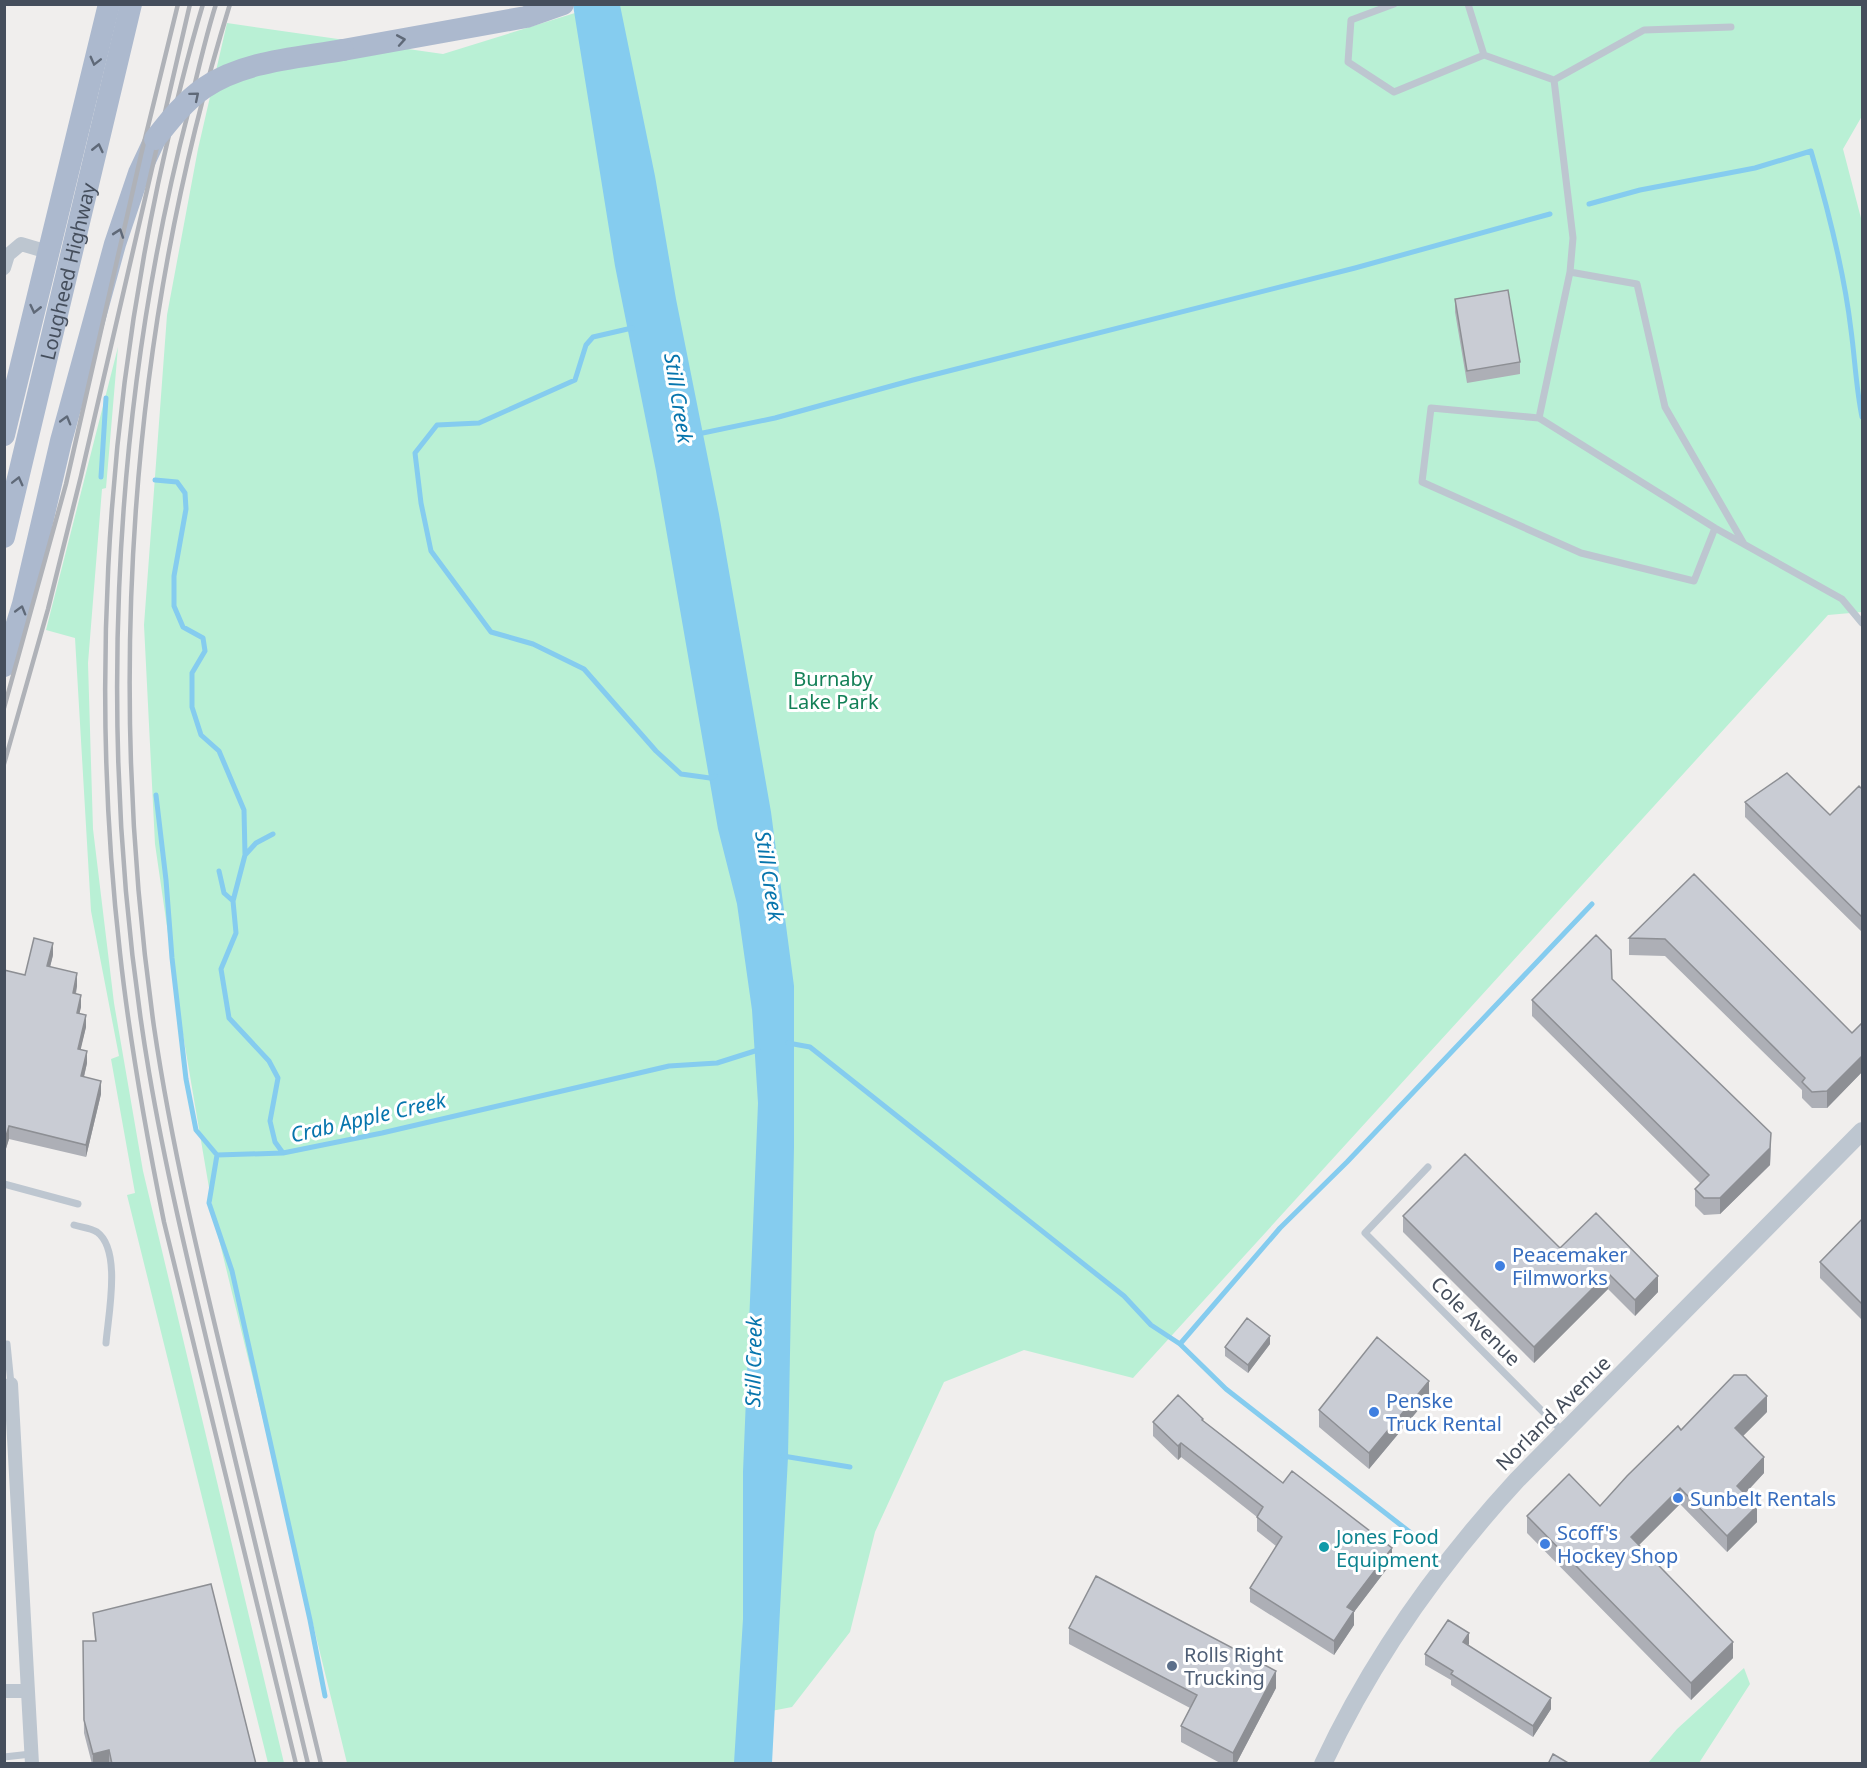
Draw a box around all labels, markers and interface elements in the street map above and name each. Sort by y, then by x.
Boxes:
one-way arrow [396,34,406,47]
one-way arrow [89,56,102,66]
one-way arrow [188,92,199,103]
one-way arrow [90,143,103,153]
street label: Lougheed Highway [33,179,102,363]
one-way arrow [112,228,125,239]
one-way arrow [29,304,42,314]
water label: Still Creek [658,351,700,447]
one-way arrow [59,416,72,426]
one-way arrow [11,476,24,486]
one-way arrow [14,605,26,616]
park label: Burnaby Lake Park [787,665,879,715]
water label: Still Creek [749,829,791,925]
water label: Crab Apple Creek [287,1085,450,1149]
place label: Peacemaker Filmworks [1512,1241,1628,1291]
marker: Peacemaker Filmworks [1493,1259,1507,1273]
street label: Cole Avenue [1425,1270,1527,1372]
water label: Still Creek [738,1315,768,1408]
street label: Norland Avenue [1490,1350,1616,1476]
place label: Penske Truck Rental [1386,1387,1502,1437]
marker: Penske Truck Rental [1367,1405,1381,1419]
place label: Sunbelt Rentals [1690,1485,1836,1512]
marker: Sunbelt Rentals [1671,1491,1685,1505]
place label: Scoff's Hockey Shop [1557,1519,1678,1569]
place label: Jones Food Equipment [1334,1523,1439,1573]
marker: Scoff's Hockey Shop [1538,1537,1552,1551]
marker: Jones Food Equipment [1317,1540,1331,1554]
place label: Rolls Right Trucking [1184,1641,1283,1691]
marker: Rolls Right Trucking [1165,1659,1179,1673]

